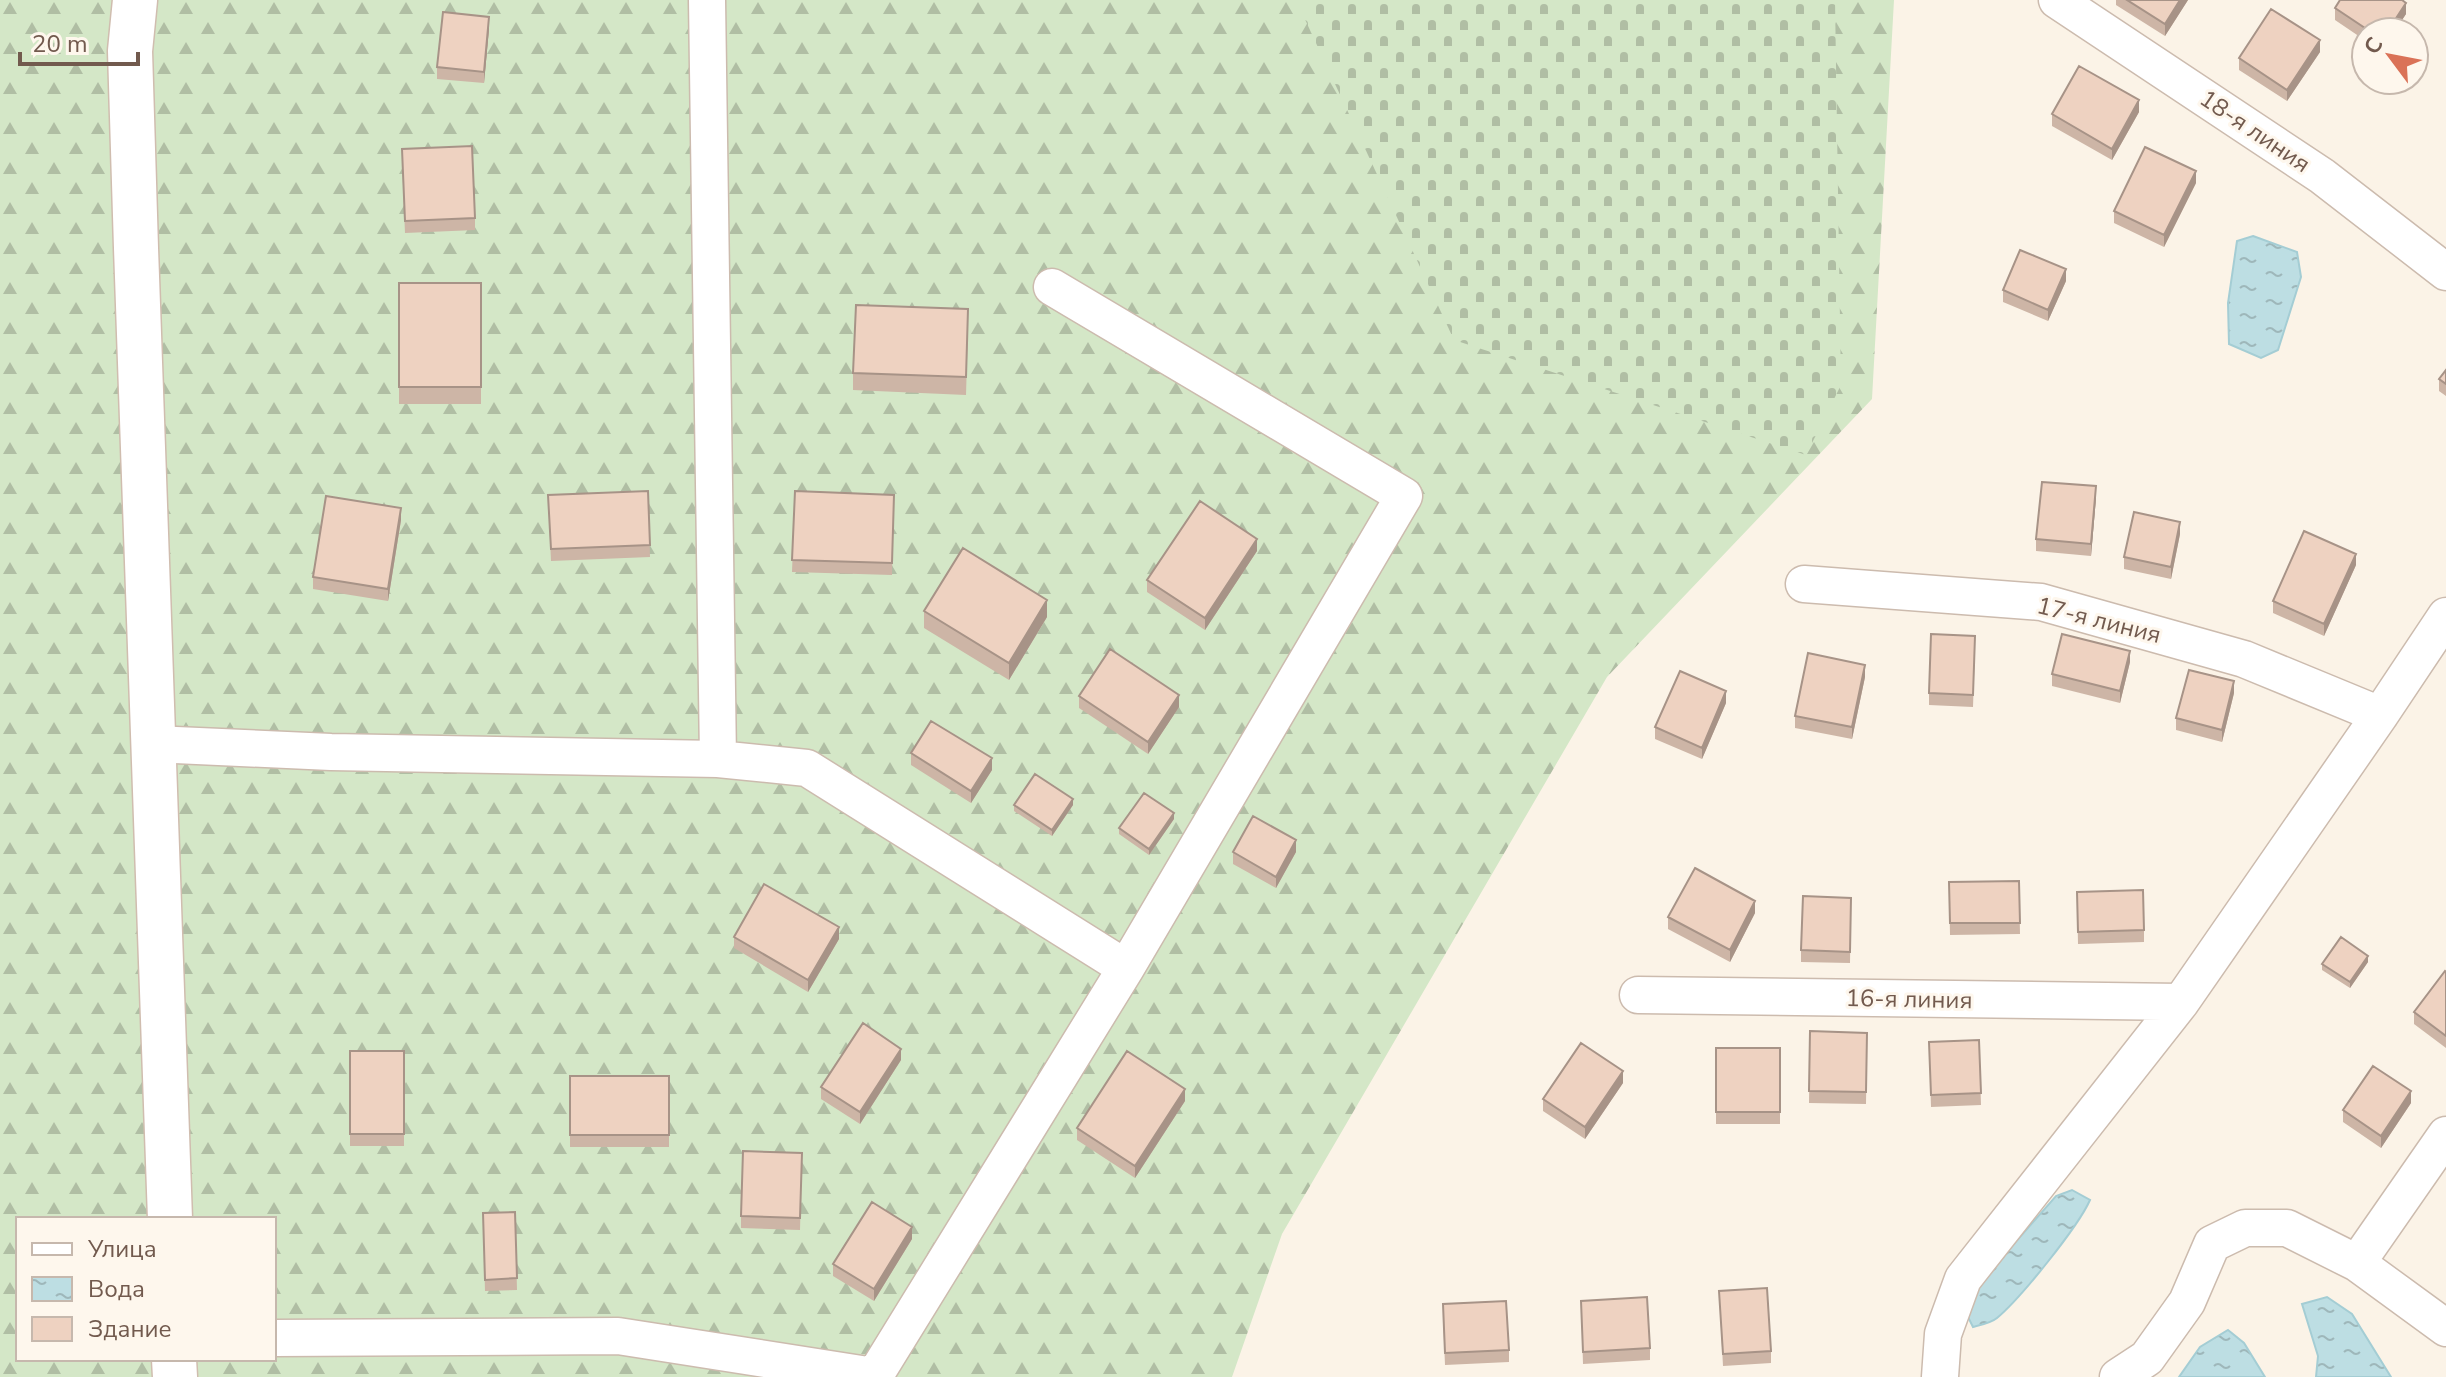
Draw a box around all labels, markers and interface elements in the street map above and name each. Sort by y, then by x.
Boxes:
scale bar [20,16,138,66]
north arrow [2350,16,2430,96]
text: 20 m [32,28,88,60]
text: С [2357,32,2391,60]
street label: 18-я линия [2193,82,2317,180]
street label: 17-я линия [2034,589,2164,651]
street label: 16-я линия [1845,982,1973,1016]
legend [16,1217,276,1361]
text: Улица [87,1233,157,1265]
text: Вода [88,1273,145,1305]
text: Здание [88,1313,172,1345]

